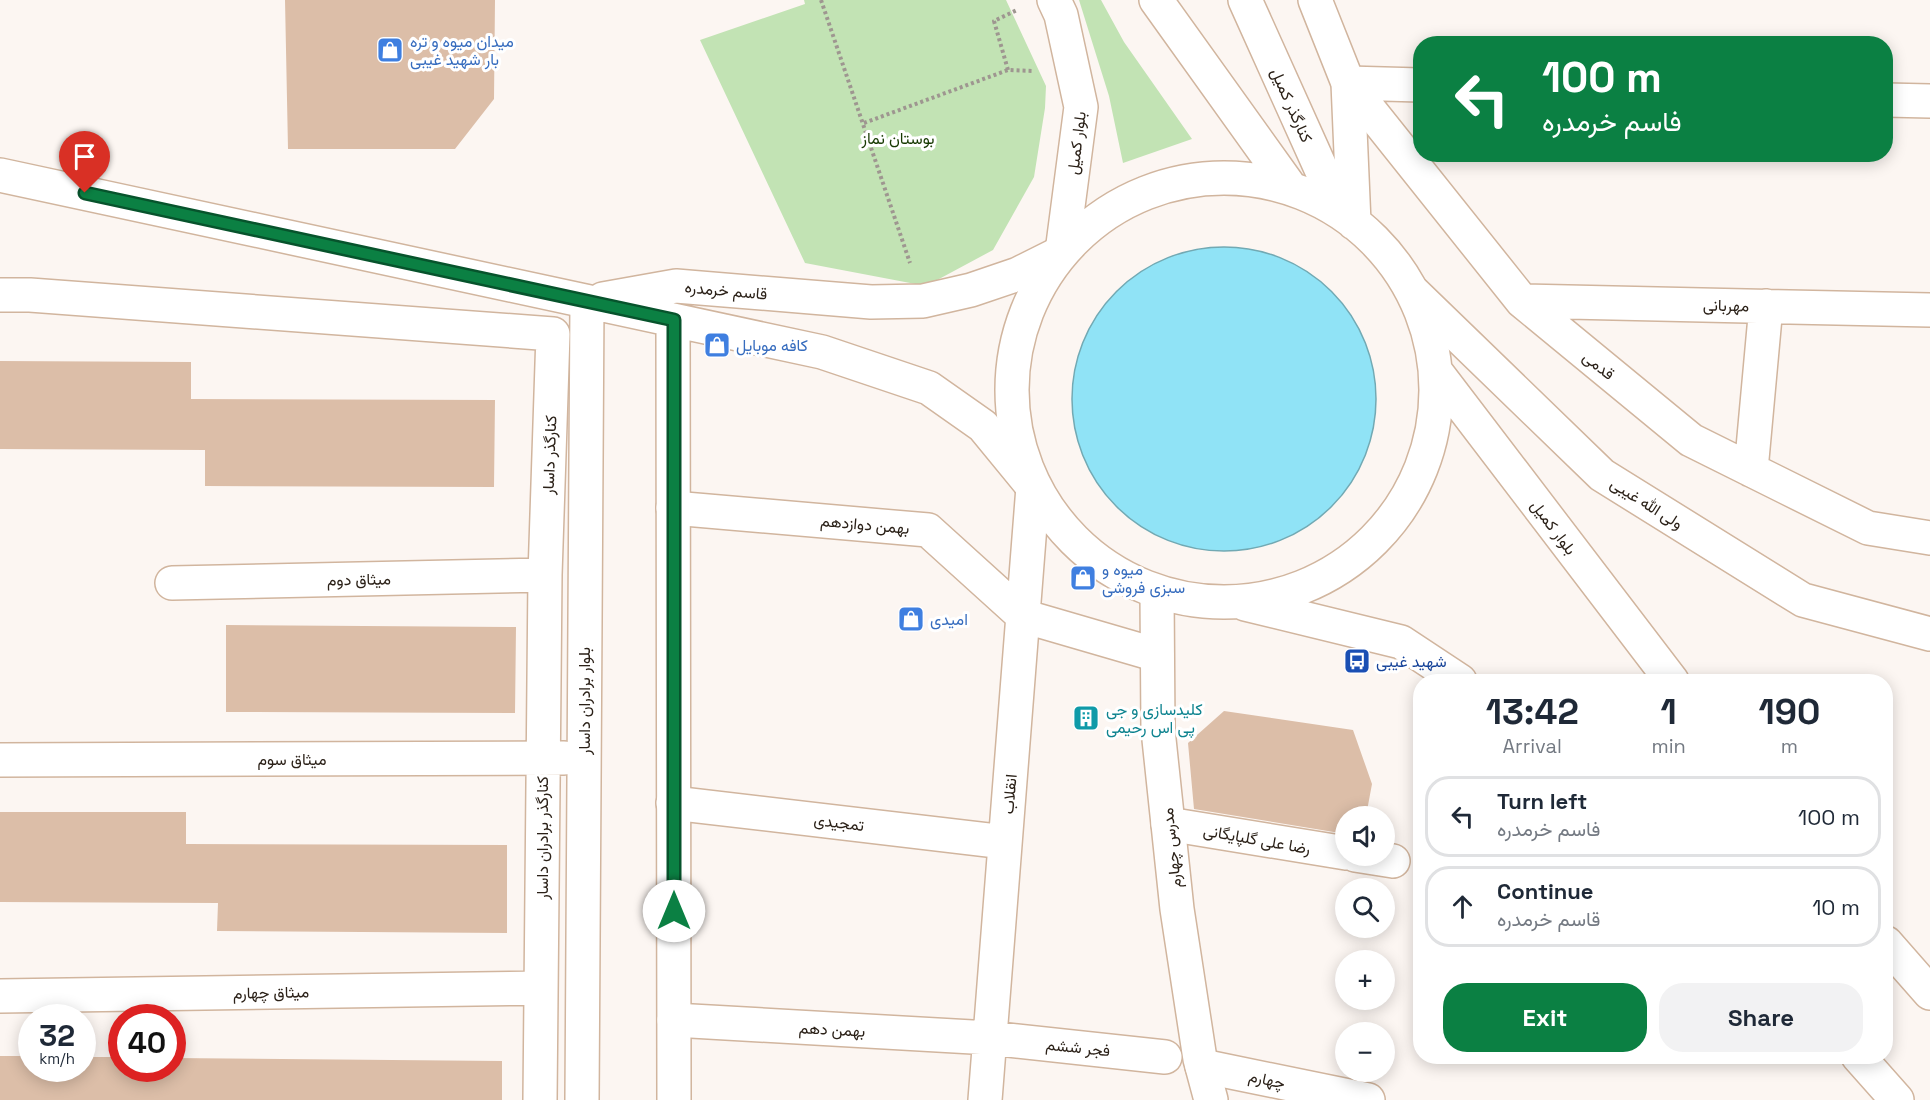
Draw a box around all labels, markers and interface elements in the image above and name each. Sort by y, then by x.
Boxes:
place label: میدان میوه و تره بار شهید غیبی [410,31,514,70]
shop icon: میدان میوه و تره بار شهید غیبی [375,35,405,65]
text: 100 m [1542,51,1662,104]
icon: left [1443,60,1521,138]
street label: کنارگذر کمیل [1266,65,1317,146]
text: فاسم خرمدره [1542,104,1682,139]
street label: بلوار کمیل [1062,110,1091,176]
park label: بوستان نماز [860,128,935,149]
pin [59,131,110,193]
icon: arrive [68,140,101,173]
street label: قاسم خرمدره [684,276,768,305]
street label: مهربانی [1703,295,1749,316]
shop icon: کافه موبایل [702,330,732,360]
place label: کافه موبایل [736,335,808,356]
street label: قدمی [1578,346,1619,385]
street label: کنارگذر داسار [538,415,561,496]
street label: ولی الله غیبی [1606,473,1687,534]
street label: بلوار کمیل [1526,496,1581,559]
street label: بهمن دوازدهم [820,510,910,539]
place label: میوه و سبزی فروشی [1102,559,1185,598]
shop icon: میوه و سبزی فروشی [1068,563,1098,593]
street label: میثاق دوم [327,568,391,591]
shop icon: امیدی [896,604,926,634]
place label: امیدی [930,609,968,630]
bus stop icon: شهید غیبی [1342,646,1372,676]
street label: بلوار برادران داسار [574,647,595,756]
place label: شهید غیبی [1376,651,1447,672]
text: 13:42 [1486,689,1579,735]
text: 1 [1661,689,1677,735]
text: 190 [1758,689,1820,735]
place label: کلیدسازی و جی پی اس رحیمی [1106,699,1203,739]
building icon: کلیدسازی و جی پی اس رحیمی [1071,703,1101,733]
text: Arrival [1503,733,1562,759]
text: min [1651,733,1686,759]
text: m [1781,733,1798,759]
street label: میثاق سوم [257,749,327,770]
street label: انقلاب [997,773,1022,815]
street label: کنارگذر برادران داسار [532,776,553,901]
text: Turn left [1497,787,1587,815]
icon: left [1446,800,1479,833]
text: 100 m [1798,803,1860,831]
map controls [1335,806,1395,1082]
button: sound [1335,806,1395,866]
street label: مدرس چهارم [1157,807,1187,889]
street label: تمجیدی [813,809,865,836]
text: فاسم خرمدره [1497,816,1600,842]
street label: رضا علی گلپایگانی [1202,820,1312,860]
text: Continue [1497,877,1593,905]
button: search [1335,878,1395,938]
position arrow [642,879,706,943]
icon: ahead [1446,890,1479,923]
text: 10 m [1812,893,1860,921]
text: قاسم خرمدره [1497,906,1600,932]
button: + [1335,950,1395,1010]
street label: میثاق چهارم [233,981,309,1005]
button: Exit [1443,983,1647,1052]
button: Share [1659,983,1863,1052]
speed limit sign: 40 [108,1004,186,1082]
text: 32 [39,1016,75,1055]
street label: بهمن دهم [798,1017,866,1042]
button: − [1335,1022,1395,1082]
street label: فجر ششم [1045,1034,1111,1061]
text: km/h [39,1049,75,1068]
street label: چهارم [1247,1065,1287,1095]

